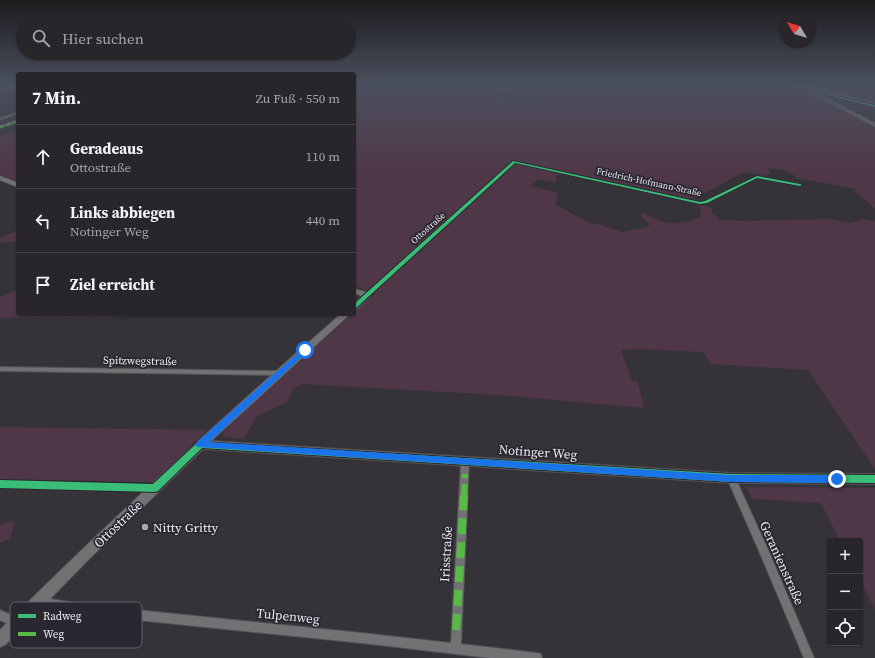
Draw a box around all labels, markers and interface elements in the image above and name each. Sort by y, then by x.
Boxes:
north arrow [779,12,815,48]
search box [16,16,356,60]
icon: search [30,27,52,49]
text: Hier suchen [62,28,144,49]
text: 7 Min. [32,86,81,110]
text: Zu Fuß · 550 m [256,90,340,107]
text: Geradeaus [70,138,143,159]
icon: ahead [32,146,54,168]
text: 110 m [306,148,340,165]
text: Ottostraße [70,159,131,176]
street label: Friedrich-Hofmann-Straße [595,165,703,199]
text: Links abbiegen [70,202,175,223]
street label: Ottostraße [408,209,448,247]
icon: left [32,210,54,232]
text: 440 m [306,212,340,229]
text: Notinger Weg [70,223,149,240]
icon: arrive [32,274,54,296]
text: Ziel erreicht [70,274,155,295]
route start [296,341,314,359]
street label: Spitzwegstraße [103,353,177,369]
street label: Notinger Weg [498,441,578,463]
route end [828,470,846,488]
street label: Ottostraße [90,496,146,551]
place label: Nitty Gritty [153,519,218,536]
street label: Geranienstraße [756,519,808,608]
marker: Nitty Gritty [140,522,150,532]
street label: Irisstraße [436,525,456,582]
map controls [827,538,863,646]
button: + [827,538,863,574]
button: − [827,574,863,610]
legend [10,602,142,648]
street label: Tulpenweg [256,604,321,628]
text: Radweg [43,609,82,624]
button: locate [827,610,863,646]
text: Weg [43,627,64,642]

